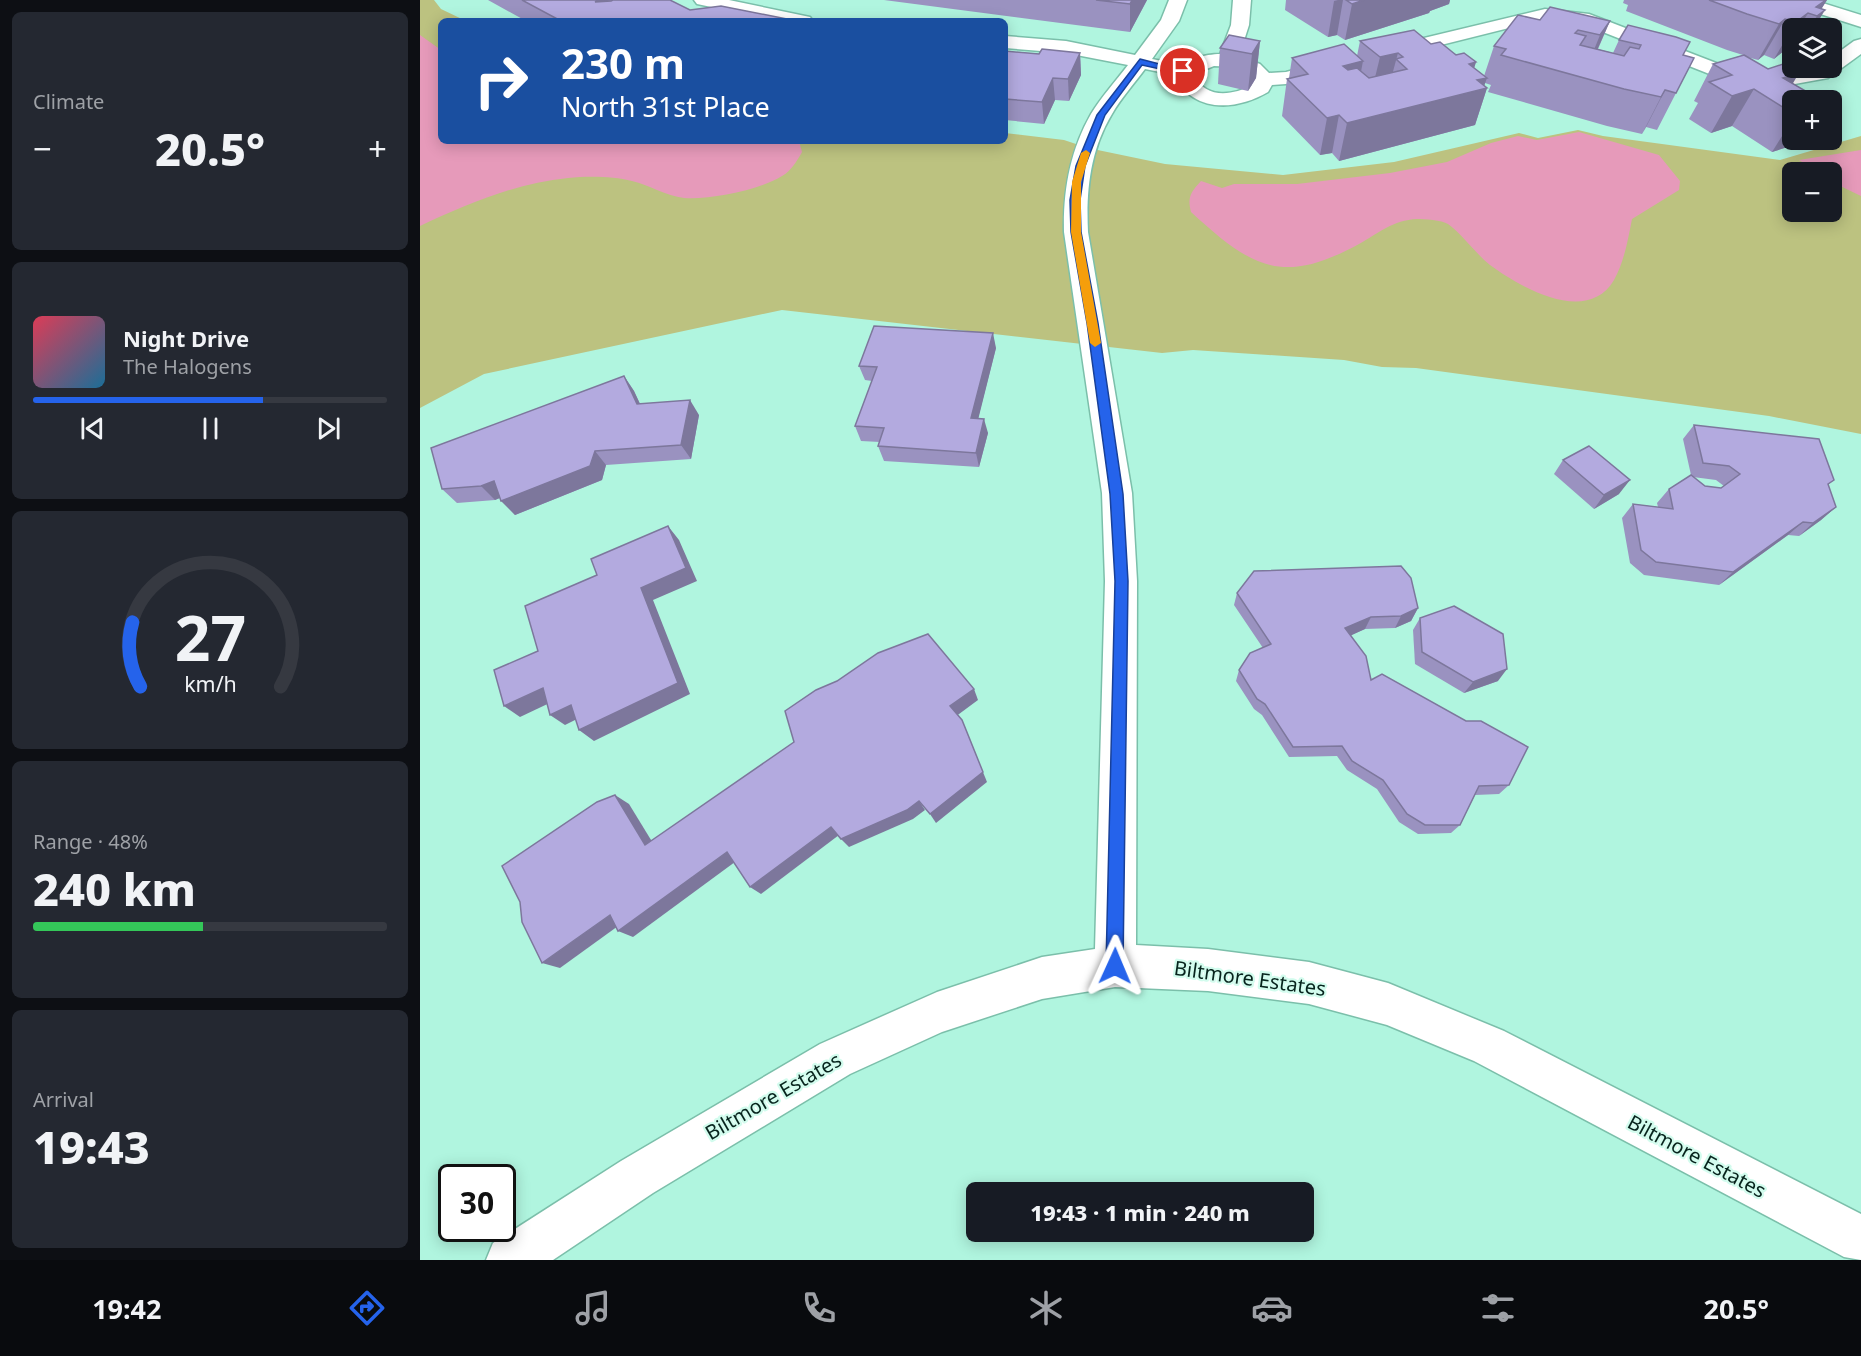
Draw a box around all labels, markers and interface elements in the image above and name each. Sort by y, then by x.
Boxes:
map controls [1782,18,1842,222]
button: layers [1782,18,1842,78]
text: 230 m [561,34,685,91]
icon: right [462,42,540,120]
pin [1157,45,1208,96]
icon: arrive [1166,54,1199,87]
text: Climate [33,88,104,115]
text: North 31st Place [561,88,770,125]
button: + [1782,90,1842,150]
text: 20.5° [155,118,265,179]
text: − [33,126,52,171]
text: + [368,126,387,171]
button: − [1782,162,1842,222]
text: Night Drive [123,323,249,353]
text: The Halogens [123,353,252,380]
icon: previous [76,412,109,445]
icon: pause [194,412,227,445]
icon: next [312,412,345,445]
text: 27 [174,594,246,679]
text: km/h [184,669,236,698]
text: Range · 48% [33,828,148,855]
text: 240 km [33,858,196,919]
position arrow [1083,934,1147,998]
street label: Biltmore Estates [1172,954,1328,1002]
street label: Biltmore Estates [700,1046,846,1146]
text: Arrival [33,1086,94,1113]
street label: Biltmore Estates [1623,1108,1771,1204]
text: 19:43 [33,1116,150,1177]
speed limit sign: 30 [438,1164,516,1242]
text: 19:43 · 1 min · 240 m [1030,1197,1250,1227]
icon: directions [346,1287,388,1329]
icon: music [572,1287,614,1329]
icon: phone [798,1287,840,1329]
icon: climate [1025,1287,1067,1329]
icon: car [1251,1287,1293,1329]
icon: filters [1477,1287,1519,1329]
text: 19:42 [92,1290,162,1327]
text: 20.5° [1703,1290,1769,1327]

